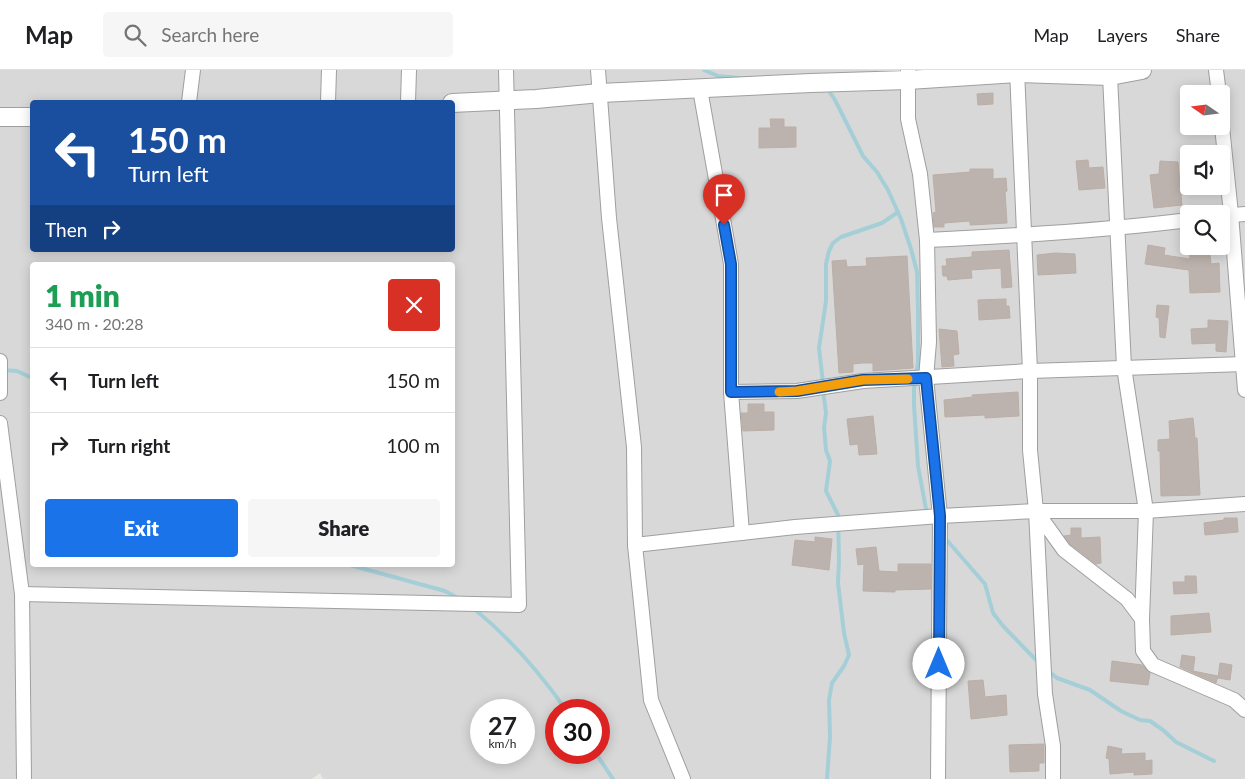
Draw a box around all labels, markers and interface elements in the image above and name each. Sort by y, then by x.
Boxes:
search box [103,12,453,57]
text: Map [25,20,73,49]
icon: search [121,21,149,49]
text: Search here [161,23,259,46]
text: Map [1033,24,1069,46]
text: Layers [1097,24,1148,46]
text: Share [1176,24,1220,46]
north arrow [1180,85,1230,135]
map controls [1180,85,1230,255]
text: 150 m [128,118,227,160]
icon: left [45,120,110,185]
button: sound [1180,145,1230,195]
text: Turn left [128,160,209,187]
pin [703,174,745,225]
icon: arrive [710,181,738,209]
button: search [1180,205,1230,255]
icon: right [97,215,125,243]
text: Then [45,218,87,241]
text: 1 min [45,277,120,313]
button: close [388,279,440,331]
text: 340 m · 20:28 [45,314,144,333]
icon: left [45,366,73,394]
text: Turn left [88,369,159,392]
text: 150 m [386,369,440,392]
icon: right [45,431,73,459]
text: Turn right [88,434,170,457]
text: 100 m [386,434,440,457]
button: Exit [45,499,238,557]
button: Share [248,499,440,557]
position arrow [912,637,964,689]
speed limit sign: 30 [545,699,610,764]
text: 27 [488,710,517,740]
text: km/h [488,736,517,751]

